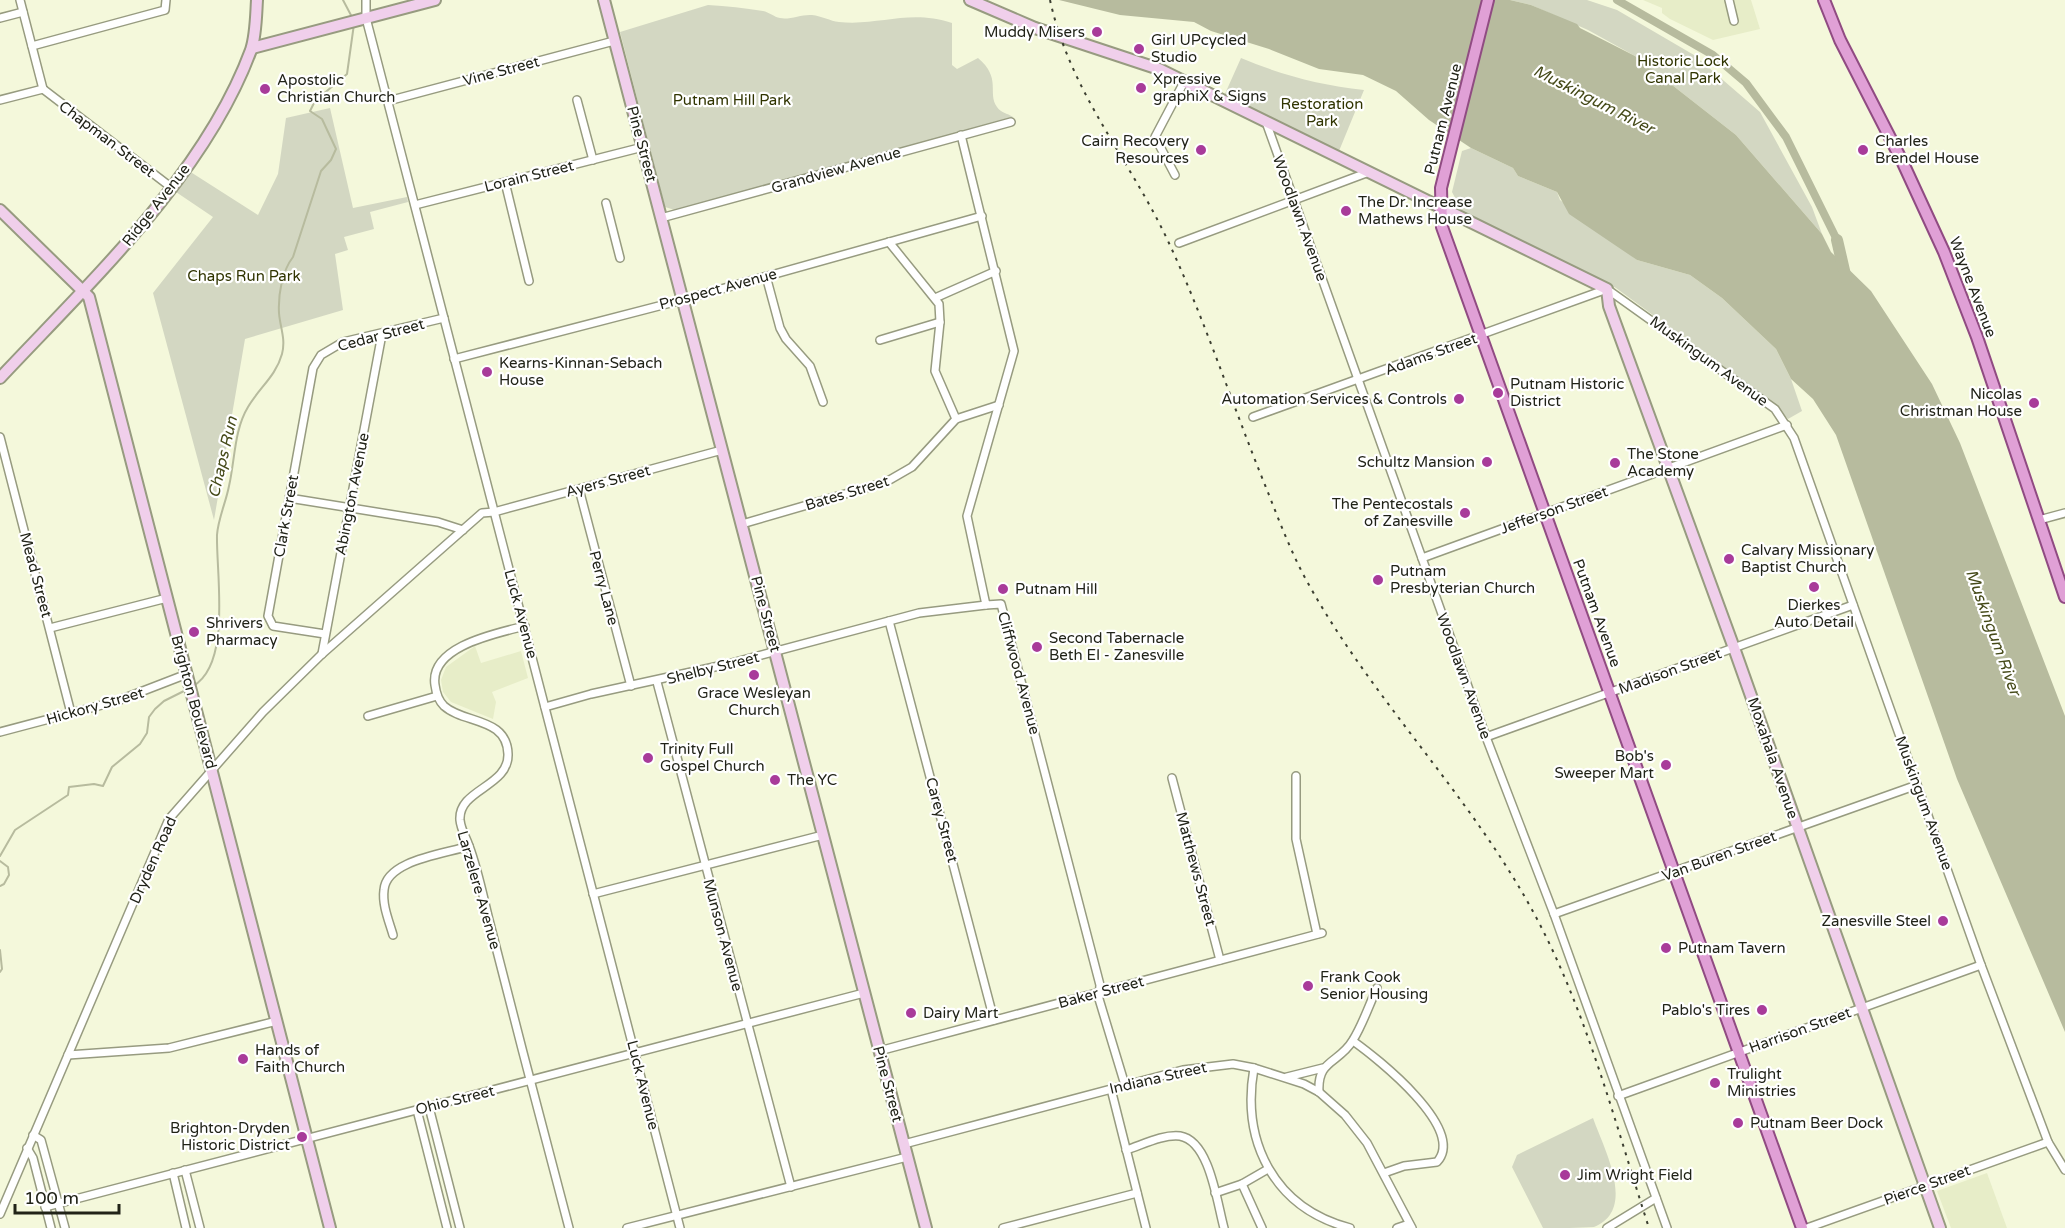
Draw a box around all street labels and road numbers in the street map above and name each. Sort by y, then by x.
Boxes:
street label: Vine Street [461,52,541,90]
street label: Putnam Avenue [1421,62,1465,176]
street label: Chapman Street [55,97,159,181]
street label: Pine Street [623,104,661,184]
street label: Grandview Avenue [769,143,903,197]
street label: Woodlawn Avenue [1269,153,1331,283]
street label: Lorain Street [482,156,576,196]
street label: Ridge Avenue [118,160,194,250]
street label: Wayne Avenue [1946,234,2000,340]
street label: Prospect Avenue [657,265,779,313]
street label: Muskingum Avenue [1646,312,1772,410]
street label: Cedar Street [336,315,427,355]
street label: Adams Street [1383,329,1480,379]
street label: Abington Avenue [331,431,373,557]
street label: Ayers Street [564,461,653,501]
street label: Bates Street [803,472,891,514]
street label: Clark Street [270,473,302,559]
street label: Jefferson Street [1498,482,1610,538]
street label: Mead Street [16,530,56,620]
street label: Perry Lane [585,549,623,627]
street label: Putnam Avenue [1569,556,1625,670]
street label: Luck Avenue [500,567,542,661]
street label: Pine Street [747,574,785,654]
street label: Cliffwood Avenue [994,610,1044,736]
street label: Woodlawn Avenue [1433,611,1495,741]
street label: Brighton Boulevard [167,633,221,771]
street label: Madison Street [1616,644,1724,698]
street label: Shelby Street [665,648,761,688]
street label: Hickory Street [44,683,146,729]
street label: Moxahala Avenue [1744,695,1802,821]
street label: Muskingum Avenue [1891,733,1957,873]
street label: Carey Street [922,775,962,865]
street label: Matthews Street [1172,810,1220,928]
street label: Dryden Road [126,814,180,906]
street label: Van Buren Street [1659,827,1779,885]
street label: Larzelere Avenue [453,829,505,951]
street label: Munson Avenue [699,877,747,993]
street label: Baker Street [1056,972,1146,1012]
street label: Harrison Street [1747,1003,1854,1057]
street label: Luck Avenue [623,1038,663,1132]
street label: Pine Street [869,1044,907,1124]
street label: Indiana Street [1108,1058,1209,1098]
street label: Ohio Street [414,1081,497,1119]
street label: Pierce Street [1881,1161,1973,1209]

